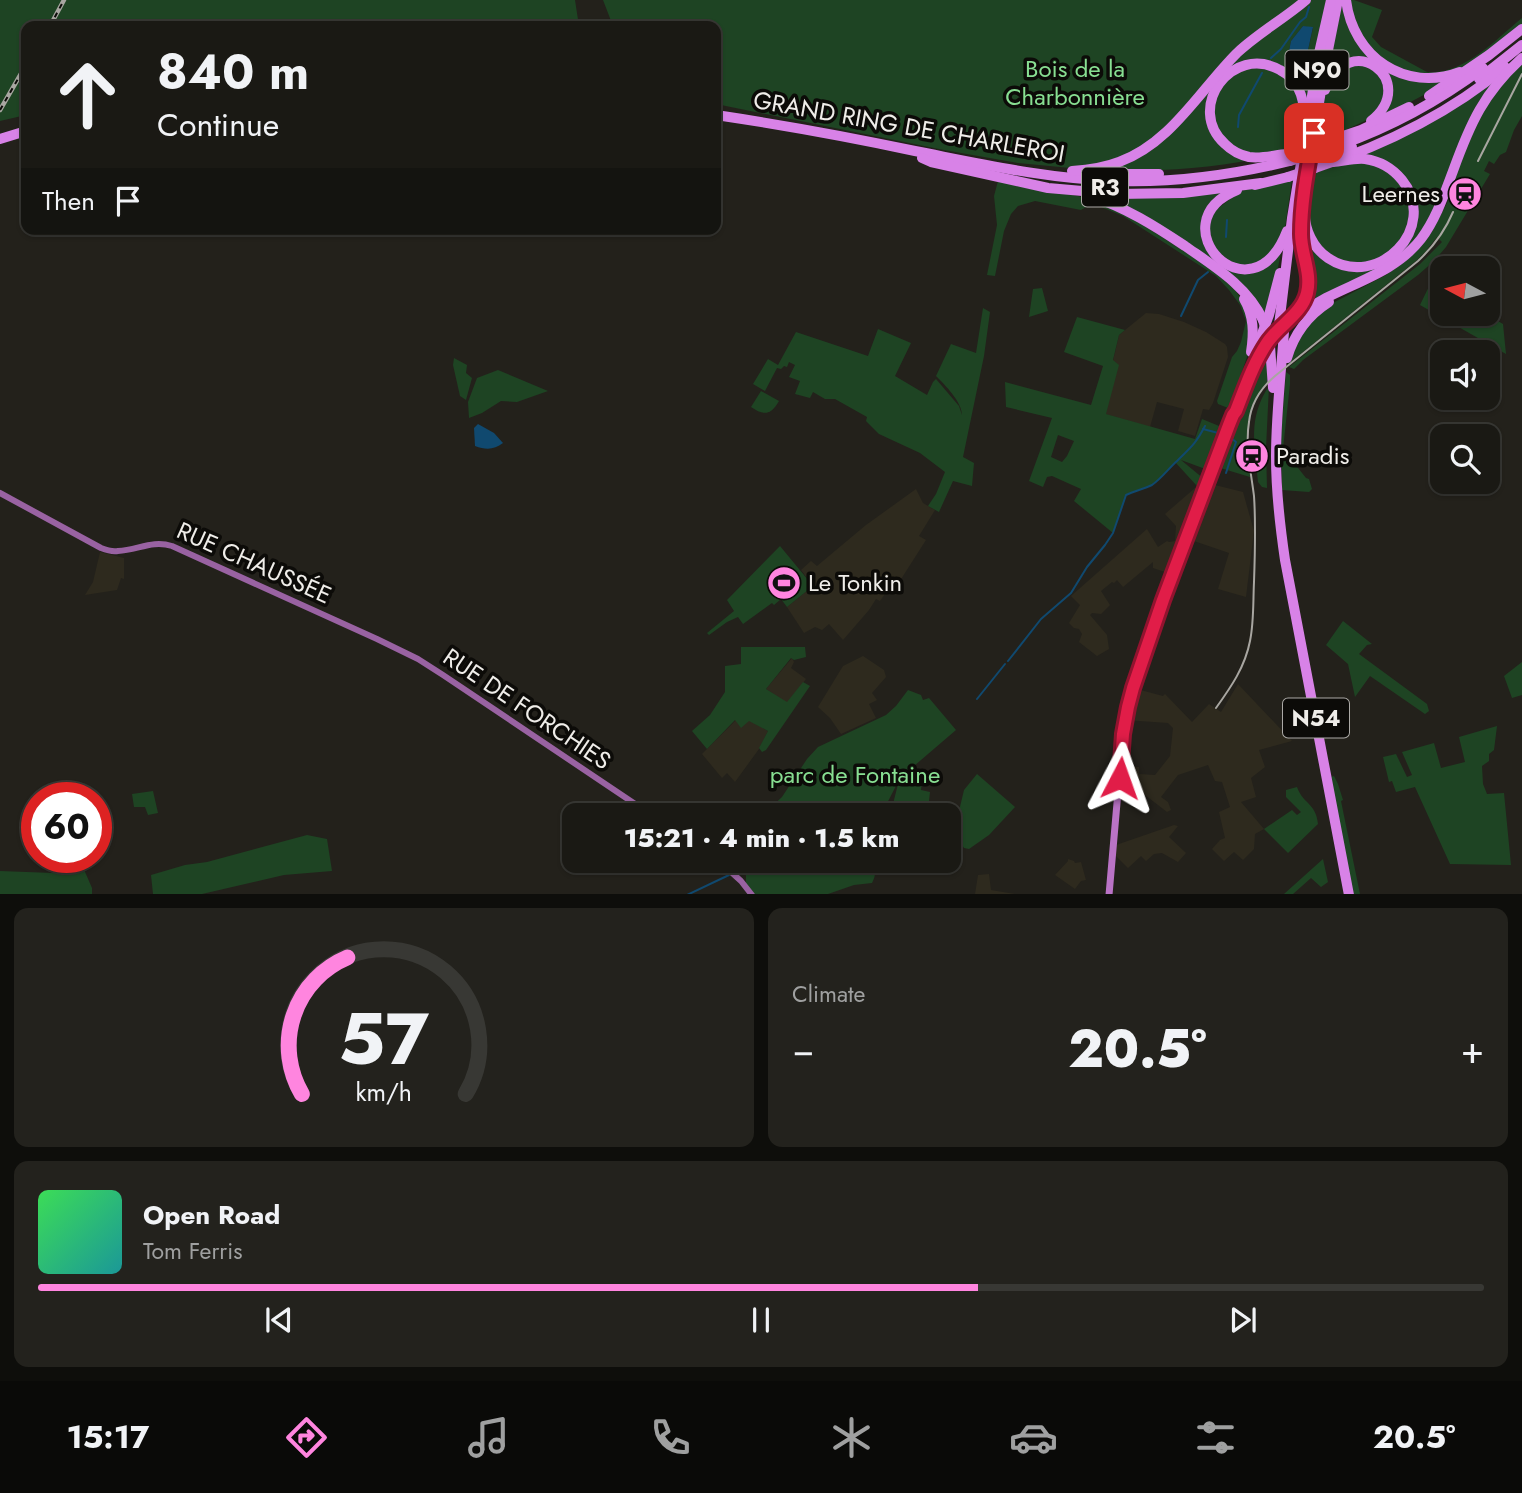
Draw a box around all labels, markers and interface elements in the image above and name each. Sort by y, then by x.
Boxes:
text: 840 m [157,37,309,107]
icon: ahead [42,49,133,140]
road number: N90 [1286,50,1348,90]
park label: Bois de la Charbonnière [1005,51,1145,114]
street label: GRAND RING DE CHARLEROI [751,82,1068,171]
text: Continue [157,102,279,148]
pin [1284,103,1344,163]
icon: arrive [1295,114,1333,152]
road number: R3 [1082,168,1128,206]
station icon: Leernes [1446,175,1484,213]
place label: Leernes [1362,176,1440,211]
text: Then [42,182,95,220]
icon: arrive [109,182,147,220]
north arrow [1430,256,1500,326]
map controls [1430,256,1500,494]
button: sound [1430,340,1500,410]
button: search [1430,424,1500,494]
station icon: Paradis [1233,437,1271,475]
place label: Paradis [1276,438,1349,473]
street label: RUE CHAUSSÉE [171,513,337,612]
sports icon: Le Tonkin [765,564,803,602]
place label: Le Tonkin [808,565,902,600]
street label: RUE DE FORCHIES [436,639,618,778]
road number: N54 [1283,698,1349,738]
position arrow [1083,741,1157,815]
park label: parc de Fontaine [770,757,940,792]
speed limit sign: 60 [21,782,112,873]
text: 15:21 · 4 min · 1.5 km [624,819,899,857]
text: Climate [792,977,865,1011]
text: 57 [339,986,430,1091]
text: 20.5° [1068,1011,1207,1087]
text: − [792,1022,814,1077]
text: + [1461,1022,1484,1077]
text: km/h [356,1073,412,1109]
text: Open Road [143,1196,280,1234]
text: Tom Ferris [143,1234,242,1268]
icon: previous [260,1301,298,1339]
icon: pause [742,1301,780,1339]
icon: next [1224,1301,1262,1339]
icon: directions [282,1413,331,1462]
icon: music [464,1413,513,1462]
icon: phone [646,1413,695,1462]
icon: climate [827,1413,876,1462]
icon: car [1009,1413,1058,1462]
icon: filters [1191,1413,1240,1462]
text: 15:17 [66,1414,149,1460]
text: 20.5° [1373,1414,1456,1460]

